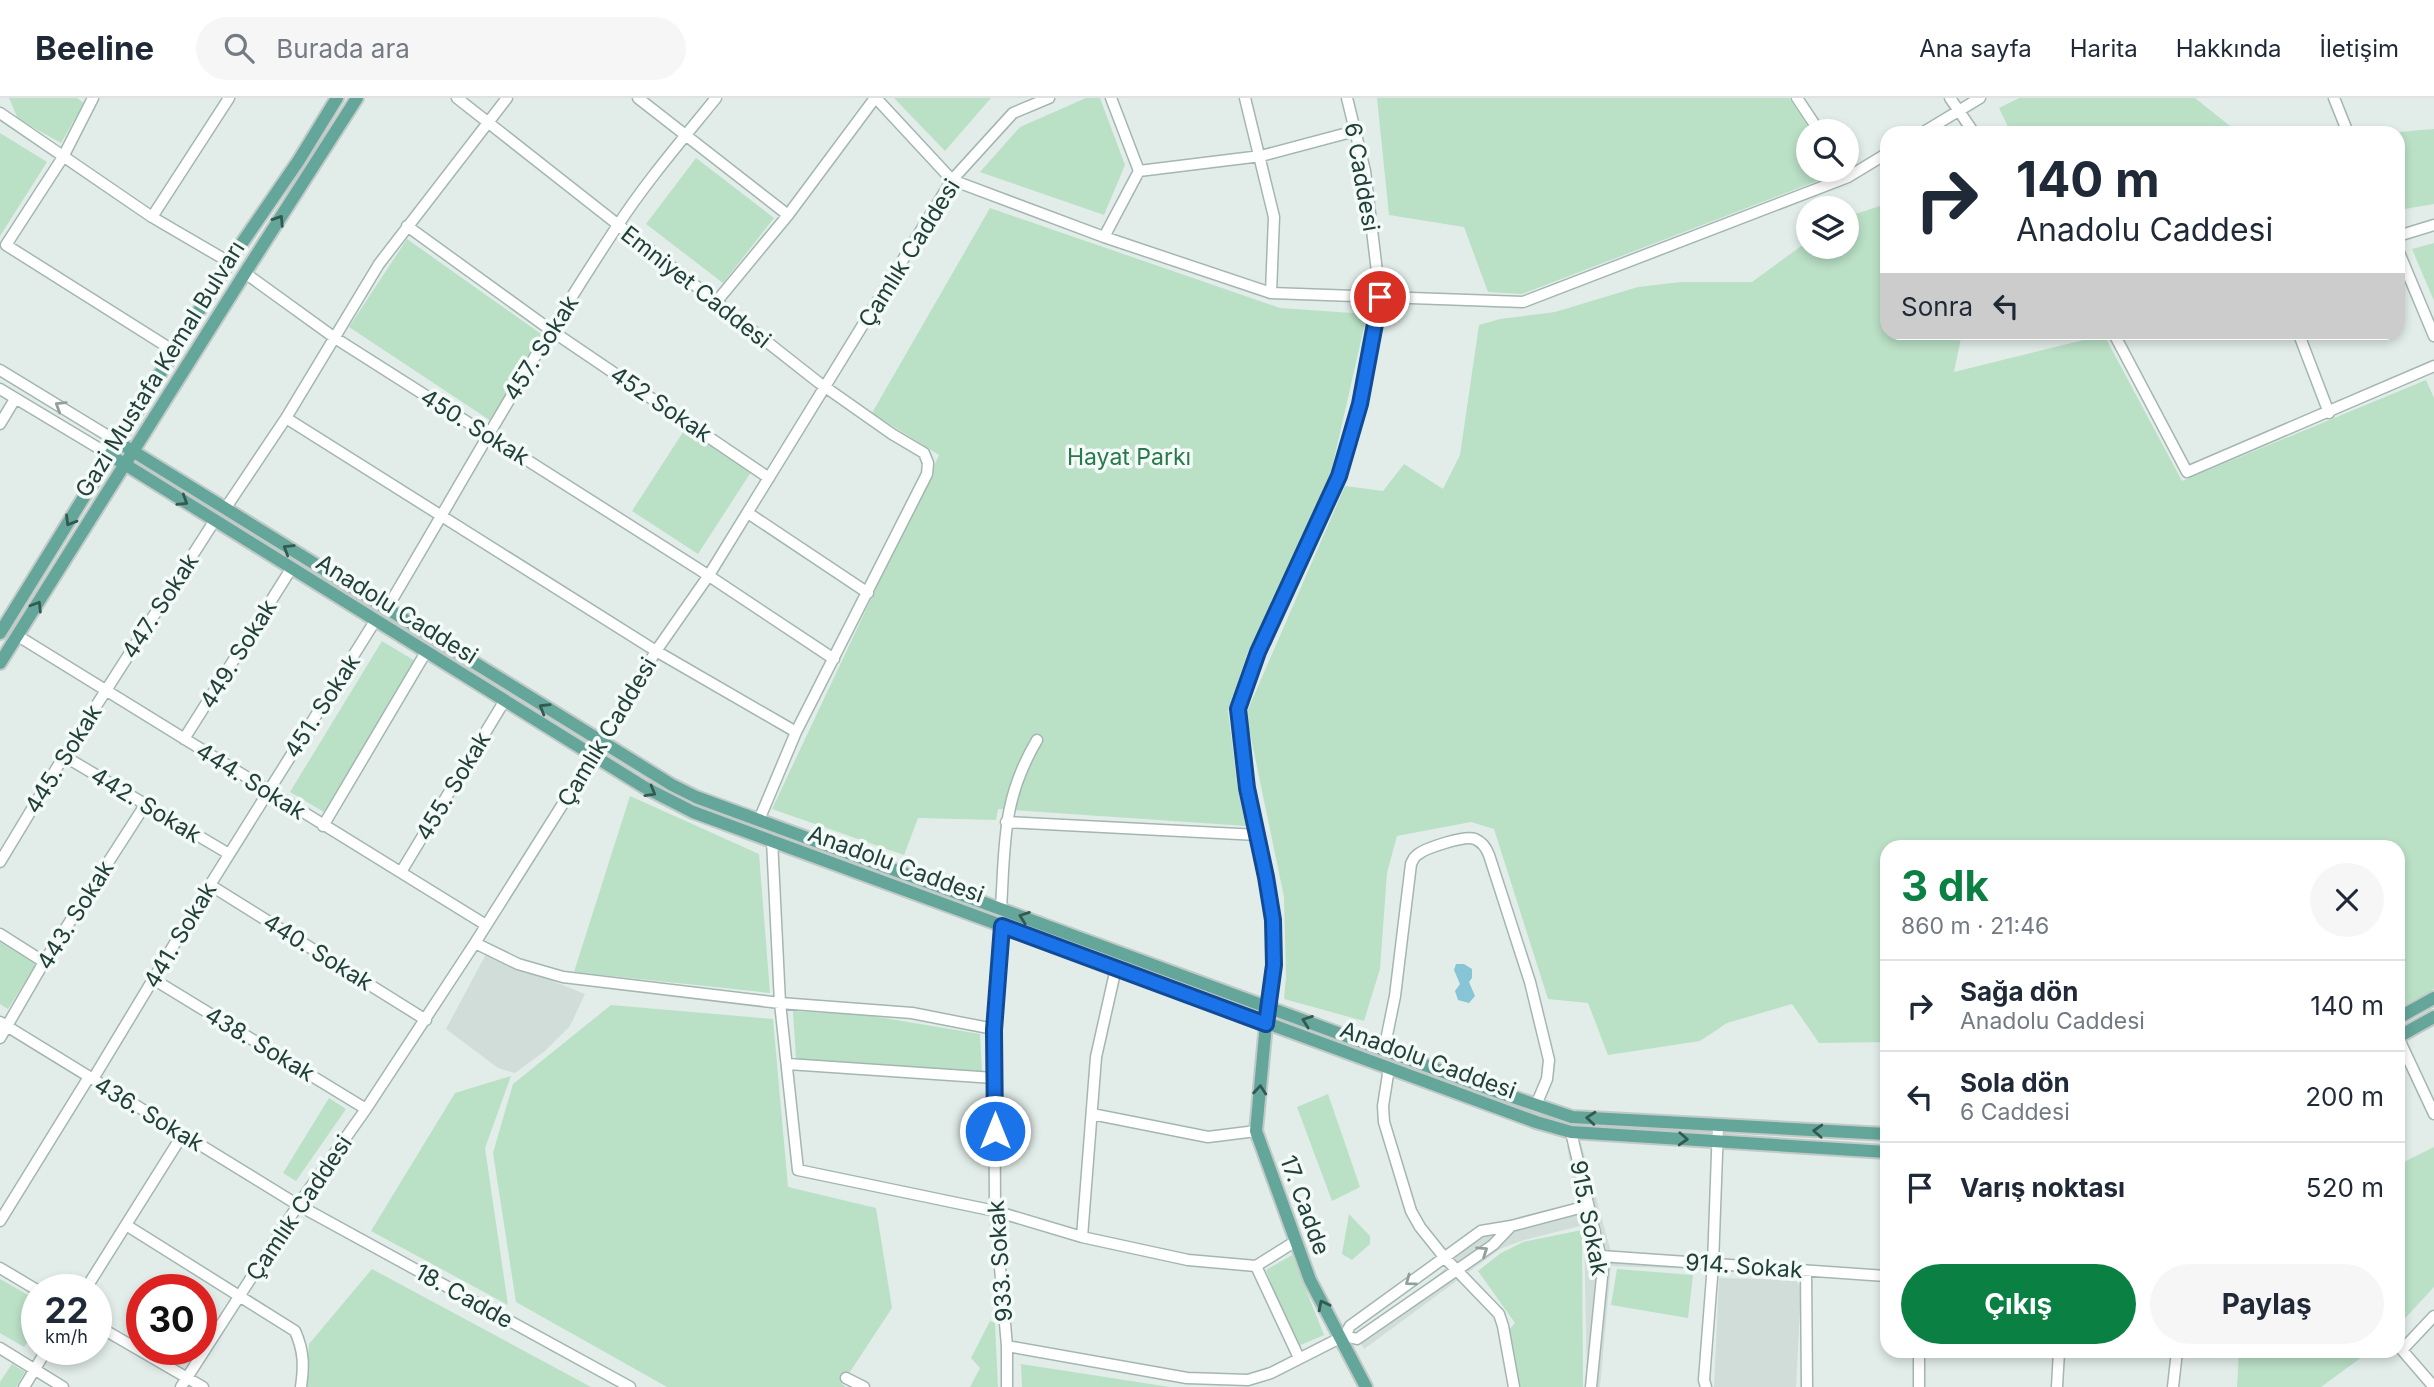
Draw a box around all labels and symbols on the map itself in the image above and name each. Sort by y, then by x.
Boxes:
street label: 6 Caddesi [1339,121,1385,233]
street label: Çamlık Caddesi [852,174,966,332]
one-way arrow [270,215,283,228]
street label: Emniyet Caddesi [616,220,776,354]
street label: Gazi Mustafa Kemal Bulvarı [69,236,251,502]
pin [1350,267,1410,327]
street label: 457. Sokak [498,290,585,406]
street label: 452 Sokak [605,360,717,448]
street label: 450. Sokak [416,383,535,472]
one-way arrow [54,402,67,415]
park label: Hayat Parkı [1067,443,1191,471]
one-way arrow [176,492,189,505]
one-way arrow [65,514,78,527]
one-way arrow [283,544,296,557]
street label: 447. Sokak [116,548,205,664]
street label: Anadolu Caddesi [311,548,483,670]
street label: 449. Sokak [193,594,283,714]
one-way arrow [28,600,41,613]
street label: 451. Sokak [278,649,366,763]
street label: Çamlık Caddesi [551,652,663,812]
street label: 445. Sokak [19,699,108,819]
one-way arrow [538,703,551,716]
street label: 455. Sokak [410,726,497,846]
street label: 444. Sokak [191,736,311,826]
street label: 442. Sokak [86,761,206,849]
one-way arrow [644,783,657,796]
street label: Anadolu Caddesi [804,819,988,909]
street label: 443. Sokak [30,855,120,975]
street label: 441. Sokak [137,877,223,993]
street label: 440. Sokak [258,907,378,997]
one-way arrow [1019,912,1031,926]
street label: 438. Sokak [200,1000,320,1088]
street label: Anadolu Caddesi [1336,1015,1520,1105]
one-way arrow [1301,1016,1313,1030]
street label: 436. Sokak [89,1070,209,1158]
one-way arrow [1252,1084,1267,1095]
position arrow [958,1094,1032,1168]
one-way arrow [1585,1111,1596,1126]
one-way arrow [1813,1124,1824,1139]
street label: Çamlık Caddesi [240,1130,358,1286]
one-way arrow [1678,1131,1689,1146]
street label: 17. Cadde [1274,1151,1336,1259]
street label: 915. Sokak [1564,1158,1614,1278]
street label: 933. Sokak [982,1199,1018,1323]
one-way arrow [1476,1247,1489,1260]
street label: 914. Sokak [1684,1248,1804,1284]
street label: 18. Cadde [410,1258,518,1334]
one-way arrow [1406,1273,1418,1286]
speed limit sign: 30 [126,1274,217,1365]
one-way arrow [1317,1300,1331,1312]

